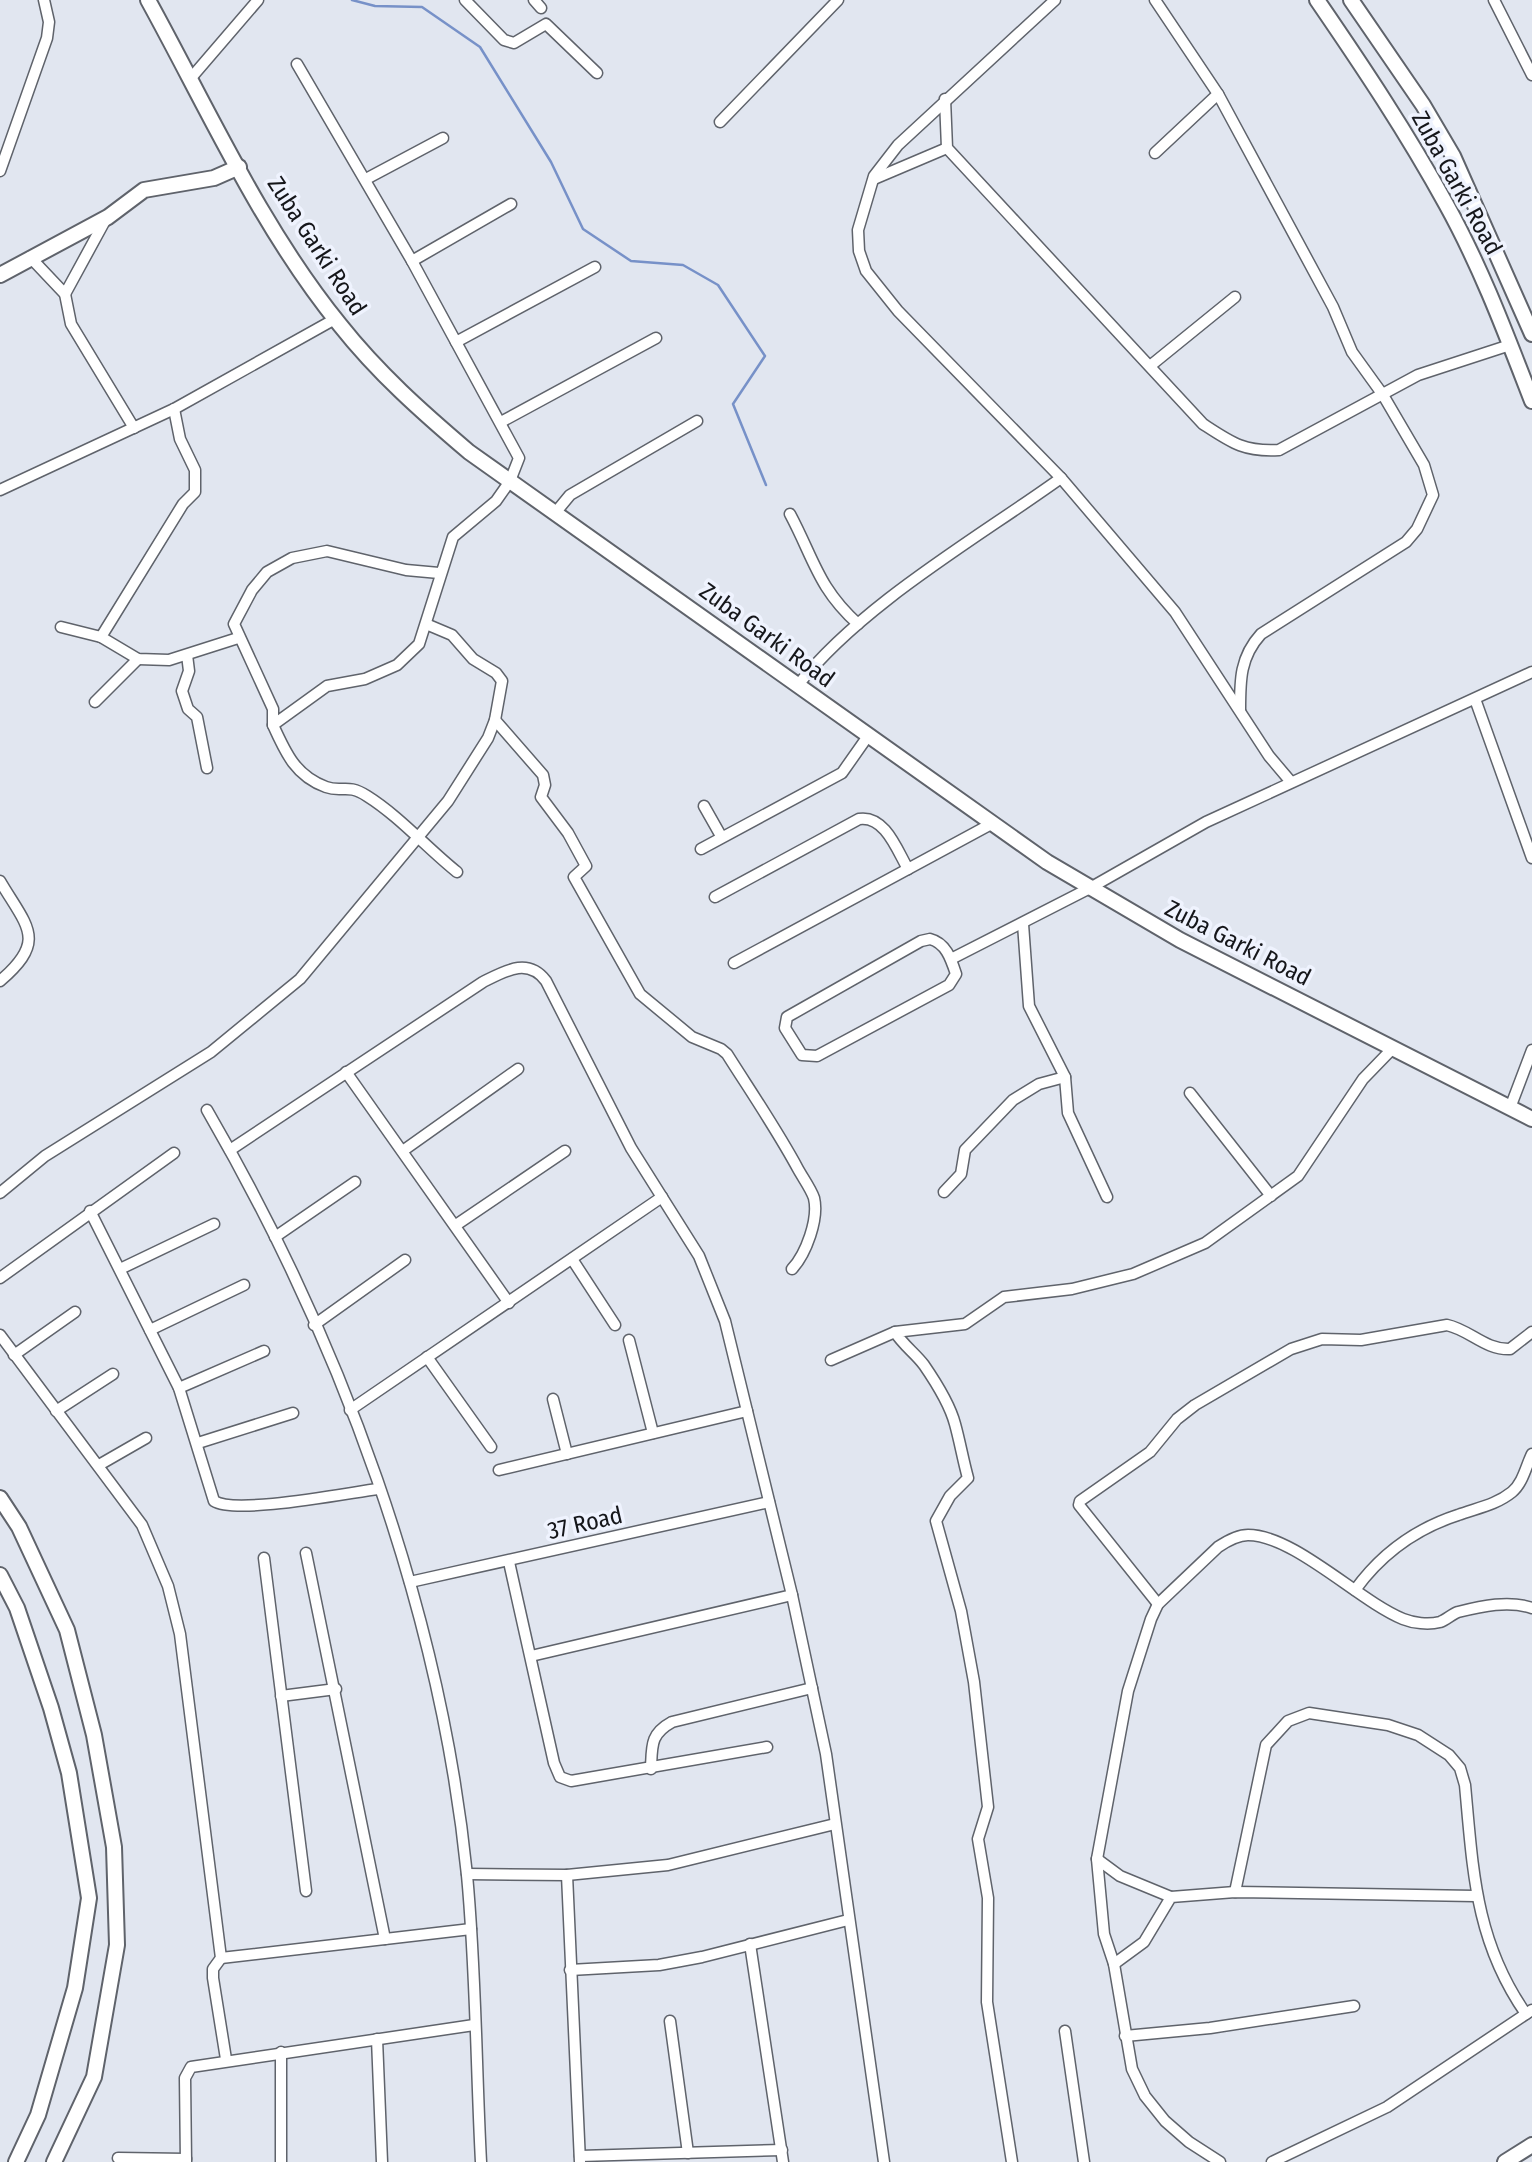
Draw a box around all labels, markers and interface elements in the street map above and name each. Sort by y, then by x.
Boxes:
street label: Zuba Garki Road [1406,106,1508,260]
street label: Zuba Garki Road [262,171,372,321]
street label: Zuba Garki Road [694,577,840,693]
street label: Zuba Garki Road [1160,894,1316,992]
street label: 37 Road [545,1501,625,1545]

